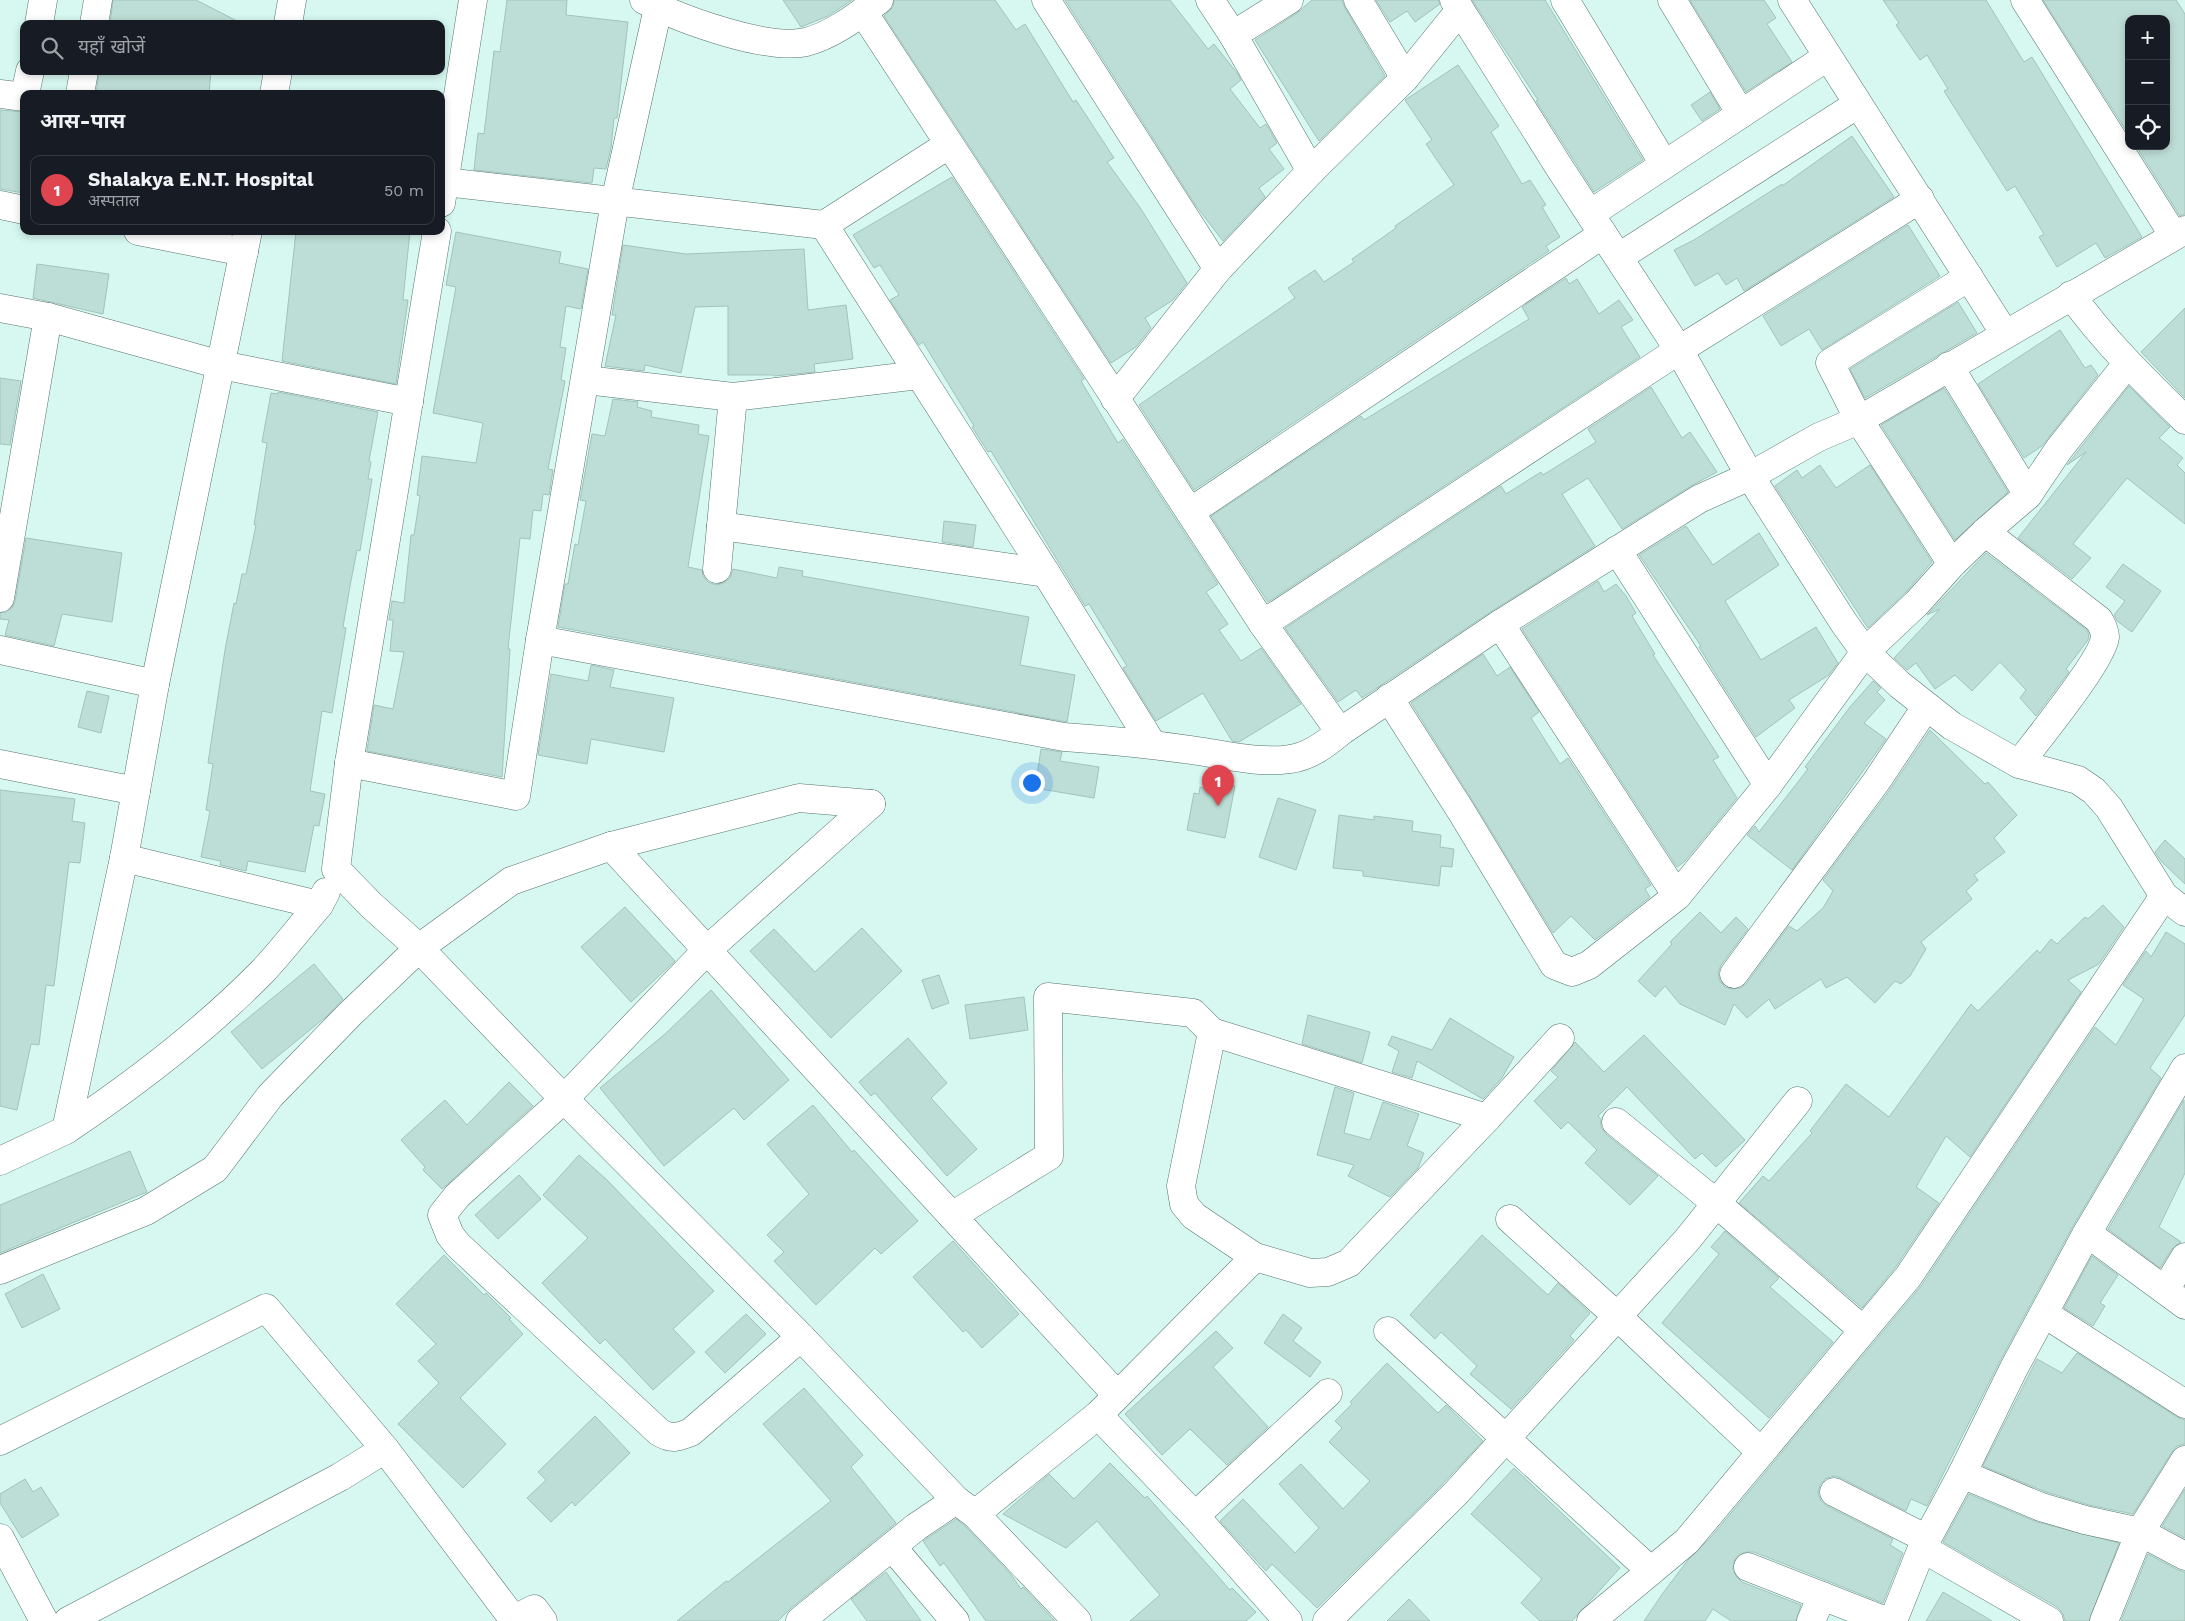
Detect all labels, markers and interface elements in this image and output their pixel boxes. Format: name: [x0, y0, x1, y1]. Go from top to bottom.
map controls: [2125, 15, 2170, 150]
button: +: [2125, 15, 2170, 60]
search box: [20, 20, 445, 75]
icon: search: [38, 34, 66, 62]
text: यहाँ खोजें: [78, 35, 145, 58]
button: −: [2125, 60, 2170, 105]
button: locate: [2125, 105, 2170, 150]
text: आस-पास: [40, 108, 125, 133]
text: Shalakya E.N.T. Hospital: [88, 168, 314, 191]
text: 1: [54, 181, 60, 200]
text: 50 m: [384, 181, 424, 200]
text: अस्पताल: [88, 191, 140, 210]
pin: 1: [1202, 765, 1234, 806]
your location: [1019, 770, 1045, 796]

